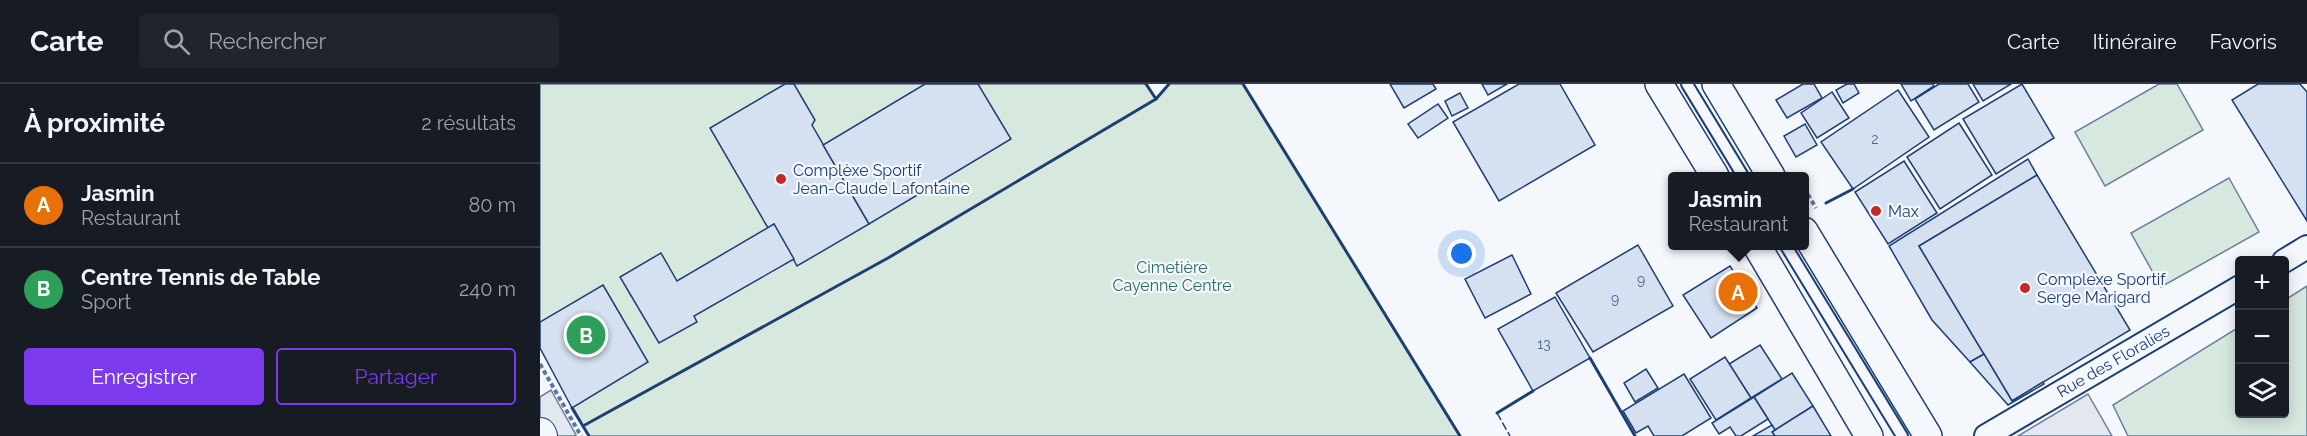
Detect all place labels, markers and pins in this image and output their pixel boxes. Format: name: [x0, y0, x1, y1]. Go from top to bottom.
place label: Complèxe Sportif Jean-Claude Lafontaine: [793, 161, 970, 198]
marker: Complèxe Sportif Jean-Claude Lafontaine: [774, 172, 788, 186]
place label: Max: [1888, 202, 1919, 221]
marker: Max: [1869, 204, 1883, 218]
pin: A: [1718, 270, 1758, 314]
place label: Complexe Sportif Serge Marigard: [2037, 270, 2166, 307]
marker: Complexe Sportif Serge Marigard: [2018, 281, 2032, 295]
pin: B: [566, 312, 606, 358]

